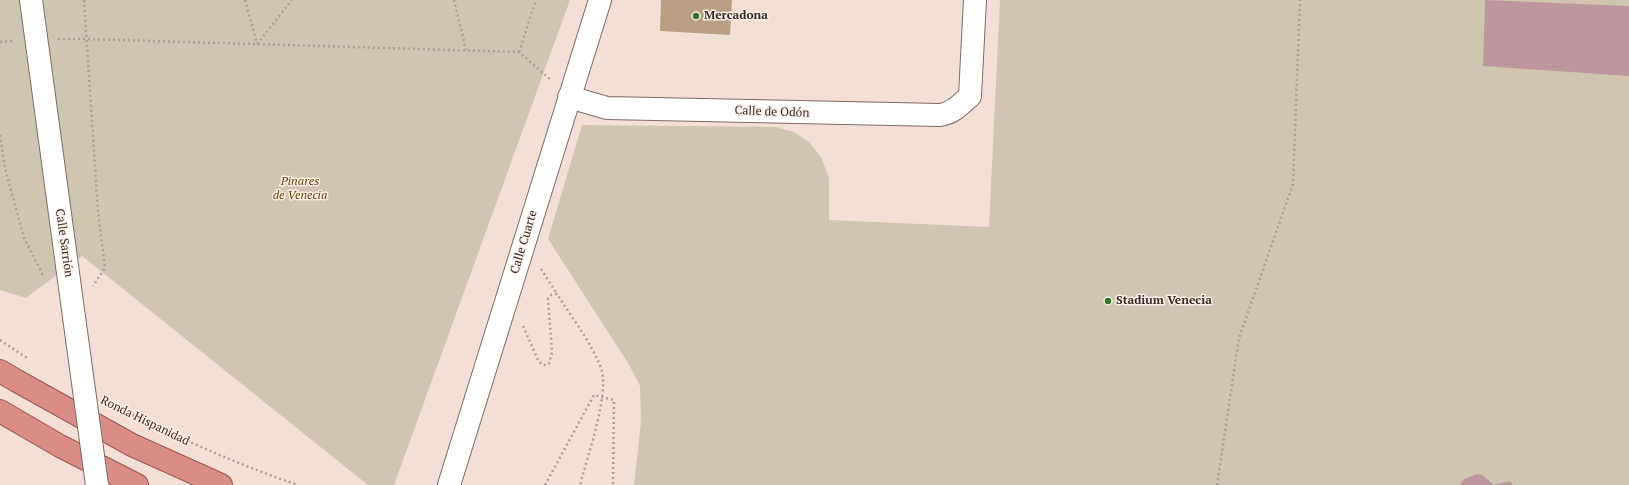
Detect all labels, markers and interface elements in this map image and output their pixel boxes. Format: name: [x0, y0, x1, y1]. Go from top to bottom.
place label: Mercadona: [704, 9, 768, 23]
marker: Mercadona: [691, 11, 701, 21]
street label: Calle de Odón: [734, 103, 810, 121]
park label: Pinares de Venecia: [273, 175, 327, 203]
street label: Calle Sarrión: [52, 208, 76, 278]
street label: Calle Cuarte: [508, 208, 540, 276]
place label: Stadium Venecia: [1116, 294, 1212, 308]
marker: Stadium Venecia: [1103, 296, 1113, 306]
street label: Ronda Hispanidad: [98, 393, 192, 449]

